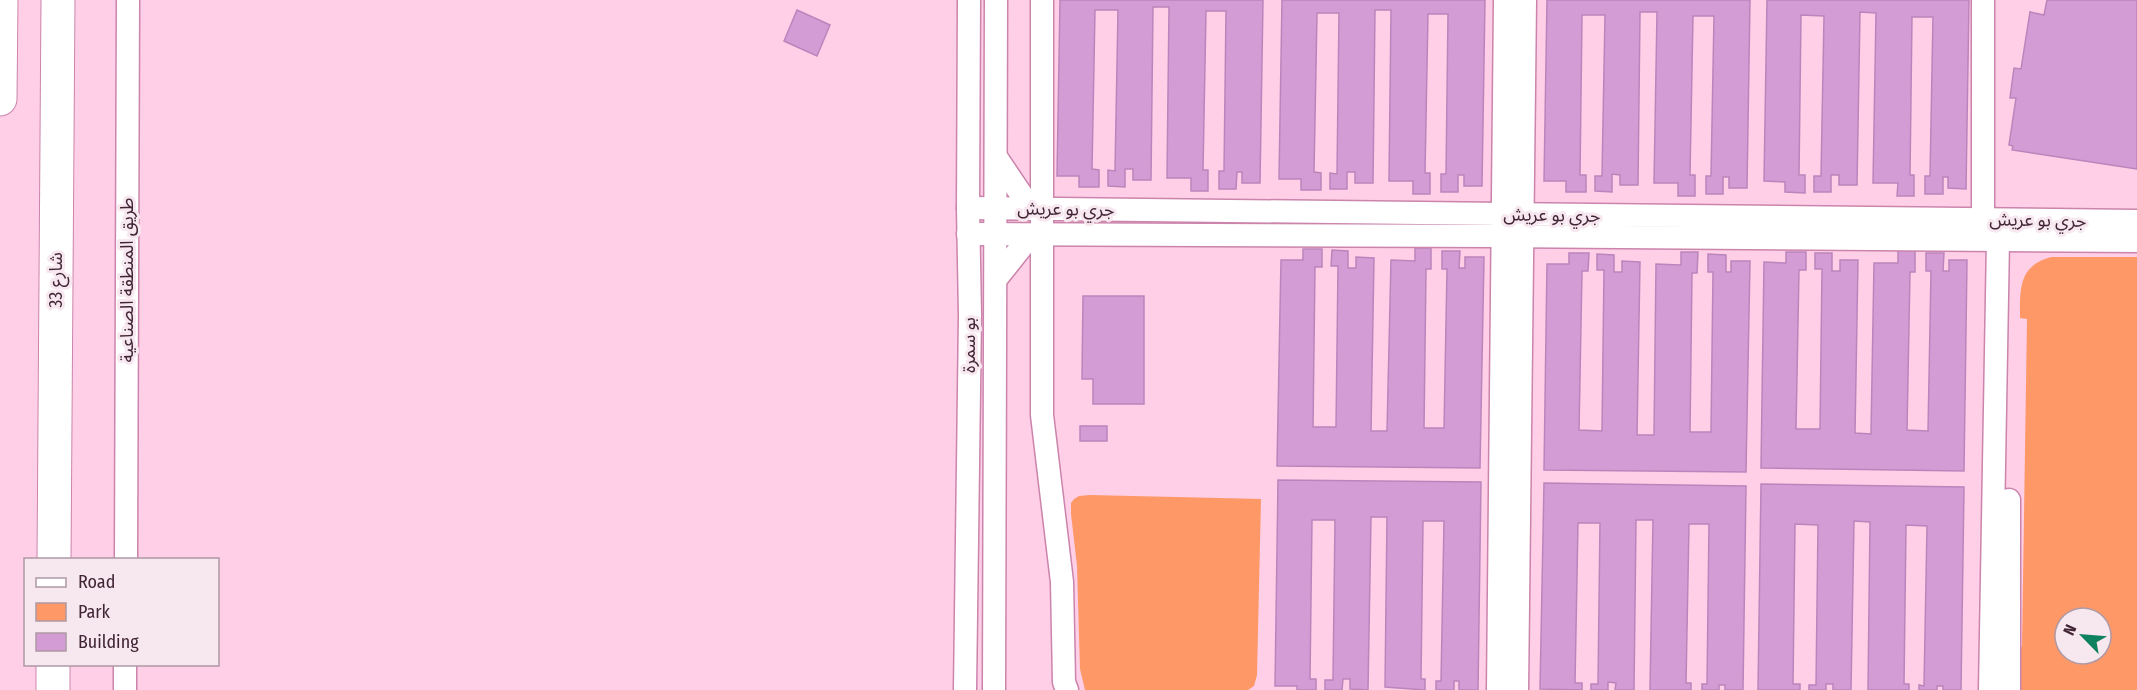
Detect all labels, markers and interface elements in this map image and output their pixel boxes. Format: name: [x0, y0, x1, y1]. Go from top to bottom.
street label: طريق المنطقة الصناعية: [116, 197, 138, 363]
street label: جري بو عريش: [1017, 197, 1115, 223]
street label: جري بو عريش: [1503, 203, 1601, 229]
street label: جري بو عريش: [1989, 208, 2087, 234]
street label: شارع 33: [45, 252, 70, 308]
street label: بو سمرة: [958, 317, 980, 373]
legend: [24, 558, 219, 666]
text: Road: [78, 571, 115, 593]
text: Park: [78, 601, 111, 623]
north arrow: [2053, 606, 2113, 666]
text: N: [2059, 622, 2080, 638]
text: Building: [78, 631, 139, 653]

